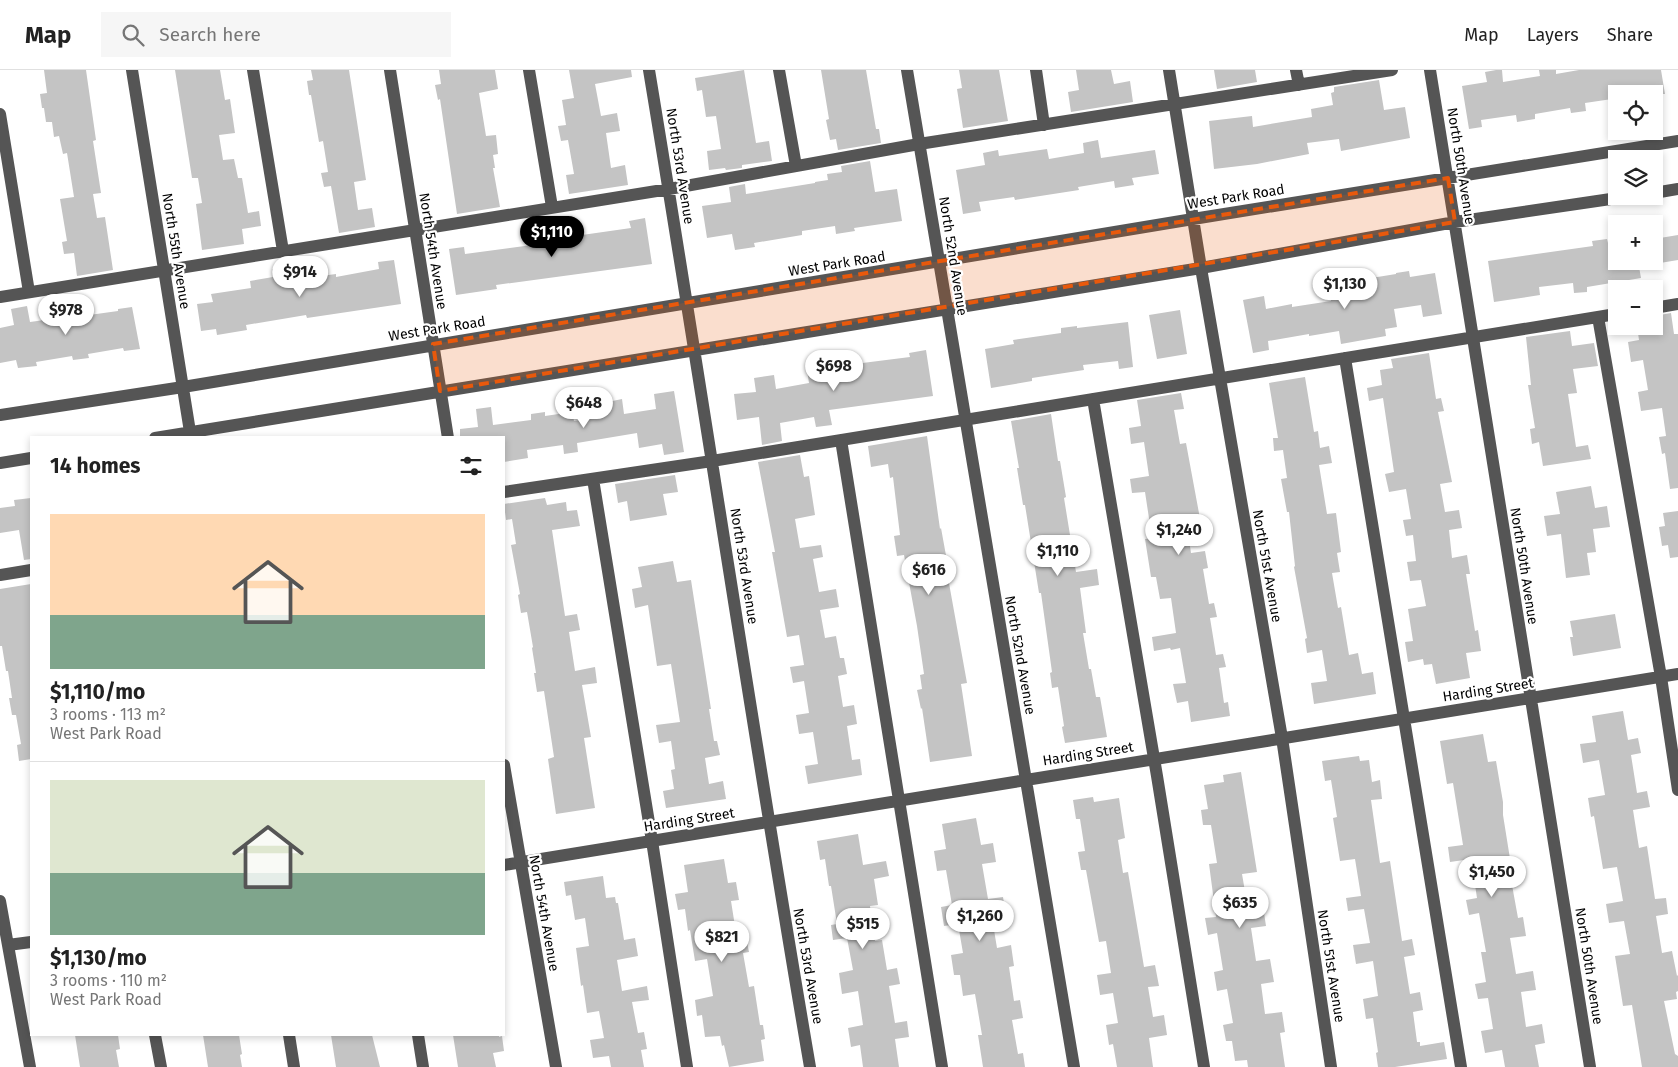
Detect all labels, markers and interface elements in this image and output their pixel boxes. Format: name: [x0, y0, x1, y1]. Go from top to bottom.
search box: [101, 12, 451, 57]
text: Map: [25, 21, 71, 49]
icon: search: [119, 21, 147, 49]
text: Search here: [159, 23, 261, 46]
text: Map: [1464, 24, 1499, 46]
text: Layers: [1527, 24, 1579, 46]
text: Share: [1607, 24, 1653, 46]
map controls: [1608, 85, 1663, 335]
button: locate: [1608, 85, 1663, 140]
street label: North 50th Avenue: [1443, 106, 1479, 226]
street label: North 53rd Avenue: [662, 107, 698, 225]
button: layers: [1608, 150, 1663, 205]
street label: West Park Road: [1186, 181, 1286, 213]
street label: North 54th Avenue: [415, 191, 451, 311]
street label: North 55th Avenue: [158, 192, 194, 310]
street label: North 52nd Avenue: [935, 195, 971, 317]
button: +: [1608, 215, 1663, 270]
pin: $1,110: [511, 216, 593, 258]
text: $1,110: [531, 222, 573, 241]
street label: West Park Road: [787, 248, 887, 280]
pin: $914: [270, 256, 330, 298]
text: $914: [283, 262, 317, 281]
pin: $1,130: [1304, 268, 1386, 310]
text: $1,130: [1324, 274, 1366, 293]
button: −: [1608, 280, 1663, 335]
pin: $978: [36, 294, 96, 336]
text: $978: [49, 300, 83, 319]
street label: West Park Road: [387, 313, 487, 345]
pin: $698: [804, 350, 864, 392]
text: $698: [816, 356, 852, 375]
pin: $648: [554, 386, 614, 429]
text: $648: [566, 393, 602, 412]
icon: filters: [457, 452, 485, 480]
text: 14 homes: [50, 453, 140, 479]
street label: North 50th Avenue: [1506, 506, 1542, 626]
street label: North 53rd Avenue: [726, 507, 762, 625]
street label: North 51st Avenue: [1249, 508, 1285, 624]
pin: $1,240: [1138, 514, 1220, 556]
text: $1,240: [1156, 520, 1202, 539]
pin: $1,110: [1017, 534, 1099, 577]
text: $1,110: [1037, 541, 1079, 560]
icon: home: [223, 547, 313, 637]
pin: $616: [899, 554, 959, 596]
text: $616: [912, 560, 946, 579]
street label: North 52nd Avenue: [1001, 594, 1039, 716]
street label: Harding Street: [1441, 674, 1536, 706]
text: $1,110/mo: [50, 679, 145, 705]
text: 3 rooms · 113 m²: [50, 705, 166, 724]
text: West Park Road: [50, 724, 162, 743]
street label: Harding Street: [1041, 738, 1136, 770]
street label: Harding Street: [642, 804, 737, 836]
icon: home: [223, 812, 313, 902]
street label: North 54th Avenue: [525, 853, 563, 973]
pin: $1,450: [1451, 856, 1533, 898]
text: $1,450: [1469, 862, 1515, 881]
pin: $635: [1210, 886, 1270, 929]
text: $635: [1223, 893, 1257, 912]
pin: $1,260: [939, 900, 1021, 942]
text: $1,260: [957, 906, 1003, 925]
street label: North 50th Avenue: [1571, 906, 1607, 1026]
street label: North 53rd Avenue: [789, 907, 827, 1025]
pin: $515: [833, 908, 893, 950]
street label: North 51st Avenue: [1314, 908, 1348, 1024]
text: $515: [847, 914, 879, 933]
pin: $821: [692, 920, 752, 963]
text: $821: [705, 927, 739, 946]
text: $1,130/mo: [50, 945, 147, 971]
text: 3 rooms · 110 m²: [50, 971, 167, 990]
text: West Park Road: [50, 990, 162, 1009]

